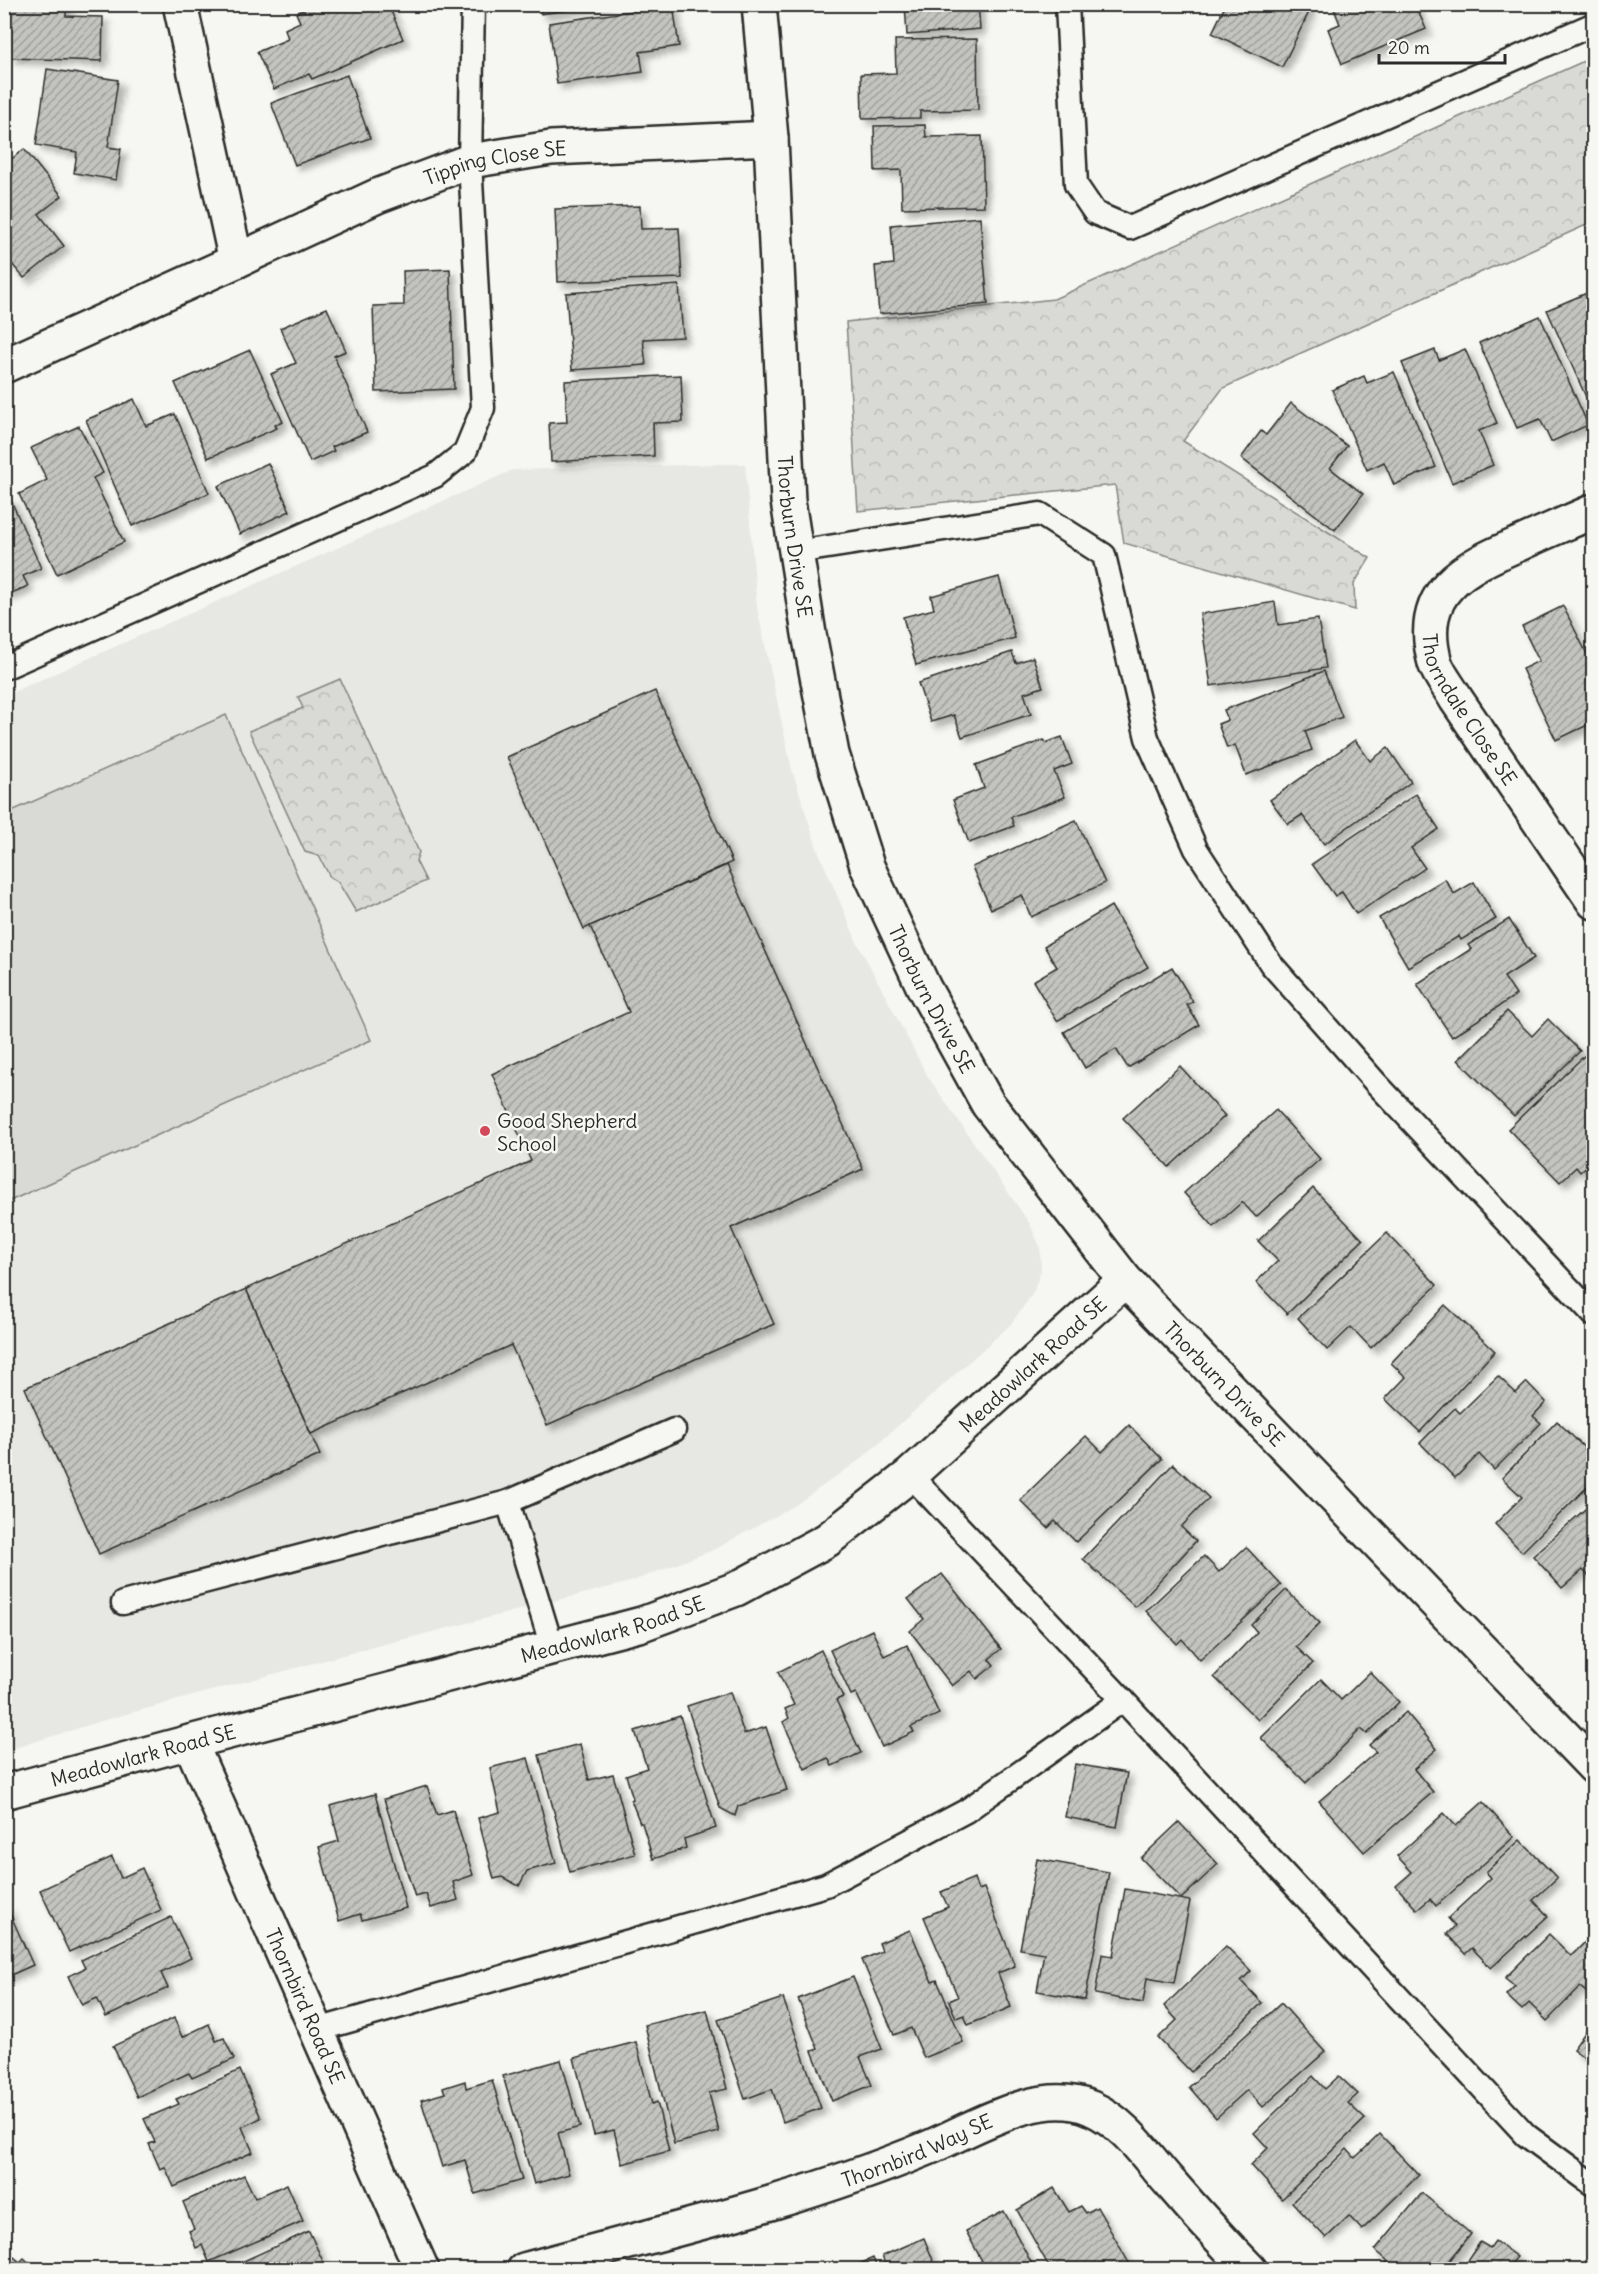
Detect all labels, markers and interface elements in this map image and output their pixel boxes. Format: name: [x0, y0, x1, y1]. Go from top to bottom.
scale bar: [1379, 27, 1505, 65]
text: 20 m: [1388, 36, 1430, 59]
street label: Tipping Close SE: [420, 135, 567, 190]
street label: Thorburn Drive SE: [773, 455, 819, 619]
street label: Thorndale Close SE: [1418, 633, 1523, 789]
street label: Thorburn Drive SE: [884, 921, 981, 1077]
place label: Good Shepherd School: [497, 1108, 638, 1156]
marker: Good Shepherd School: [478, 1124, 492, 1138]
street label: Meadowlark Road SE: [953, 1291, 1111, 1437]
street label: Thorburn Drive SE: [1159, 1316, 1290, 1451]
street label: Meadowlark Road SE: [518, 1589, 708, 1668]
street label: Meadowlark Road SE: [48, 1718, 238, 1791]
street label: Thornbird Road SE: [261, 1924, 351, 2087]
street label: Thornbird Way SE: [838, 2108, 996, 2192]

